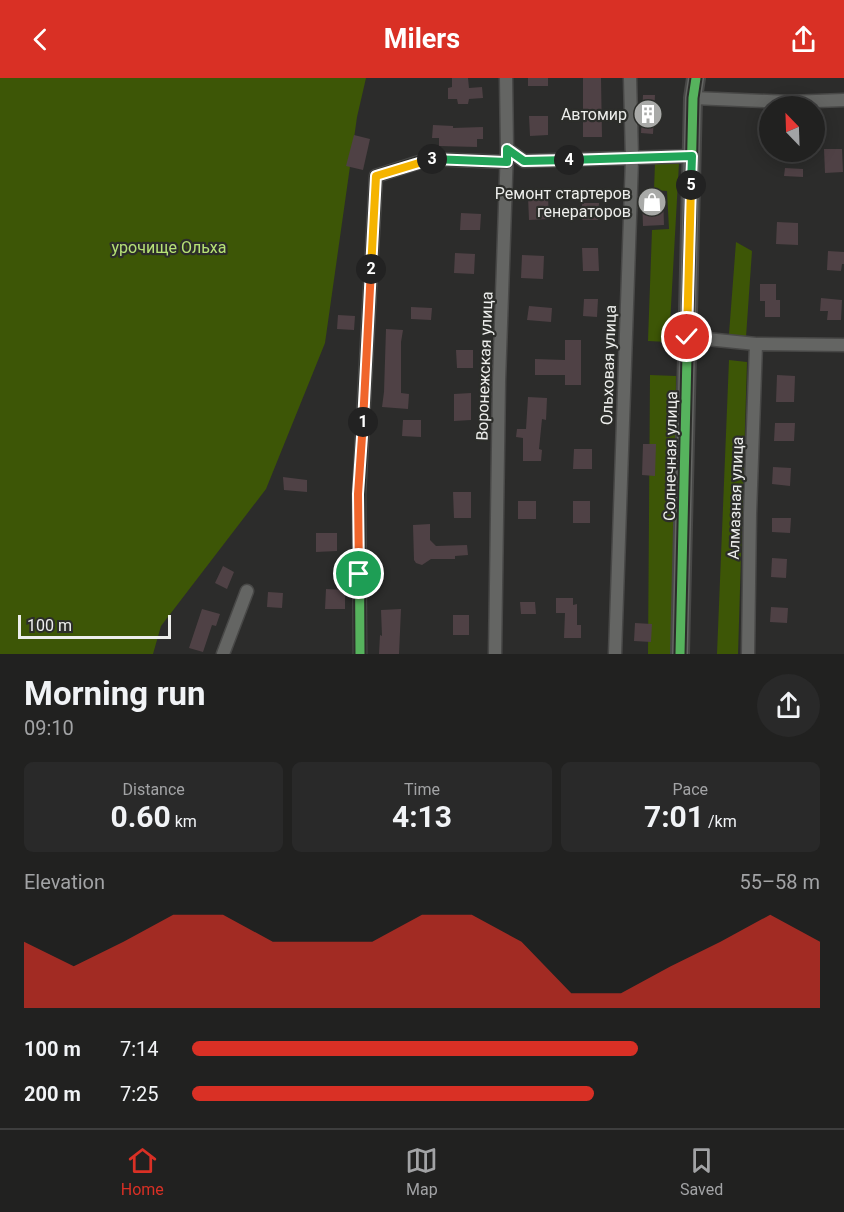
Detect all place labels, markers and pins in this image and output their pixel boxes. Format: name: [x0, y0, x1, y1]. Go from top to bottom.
building icon: Автомир: [632, 98, 664, 130]
place label: Автомир: [561, 105, 627, 124]
pin: 3: [417, 144, 447, 174]
pin: 4: [554, 145, 584, 175]
pin: 5: [676, 170, 706, 200]
place label: Ремонт стартеров генераторов: [495, 184, 631, 221]
shop icon: Ремонт стартеров генераторов: [636, 186, 668, 218]
pin: 2: [356, 254, 386, 284]
pin: [661, 311, 712, 362]
pin: 1: [348, 407, 378, 437]
pin: [333, 548, 384, 599]

